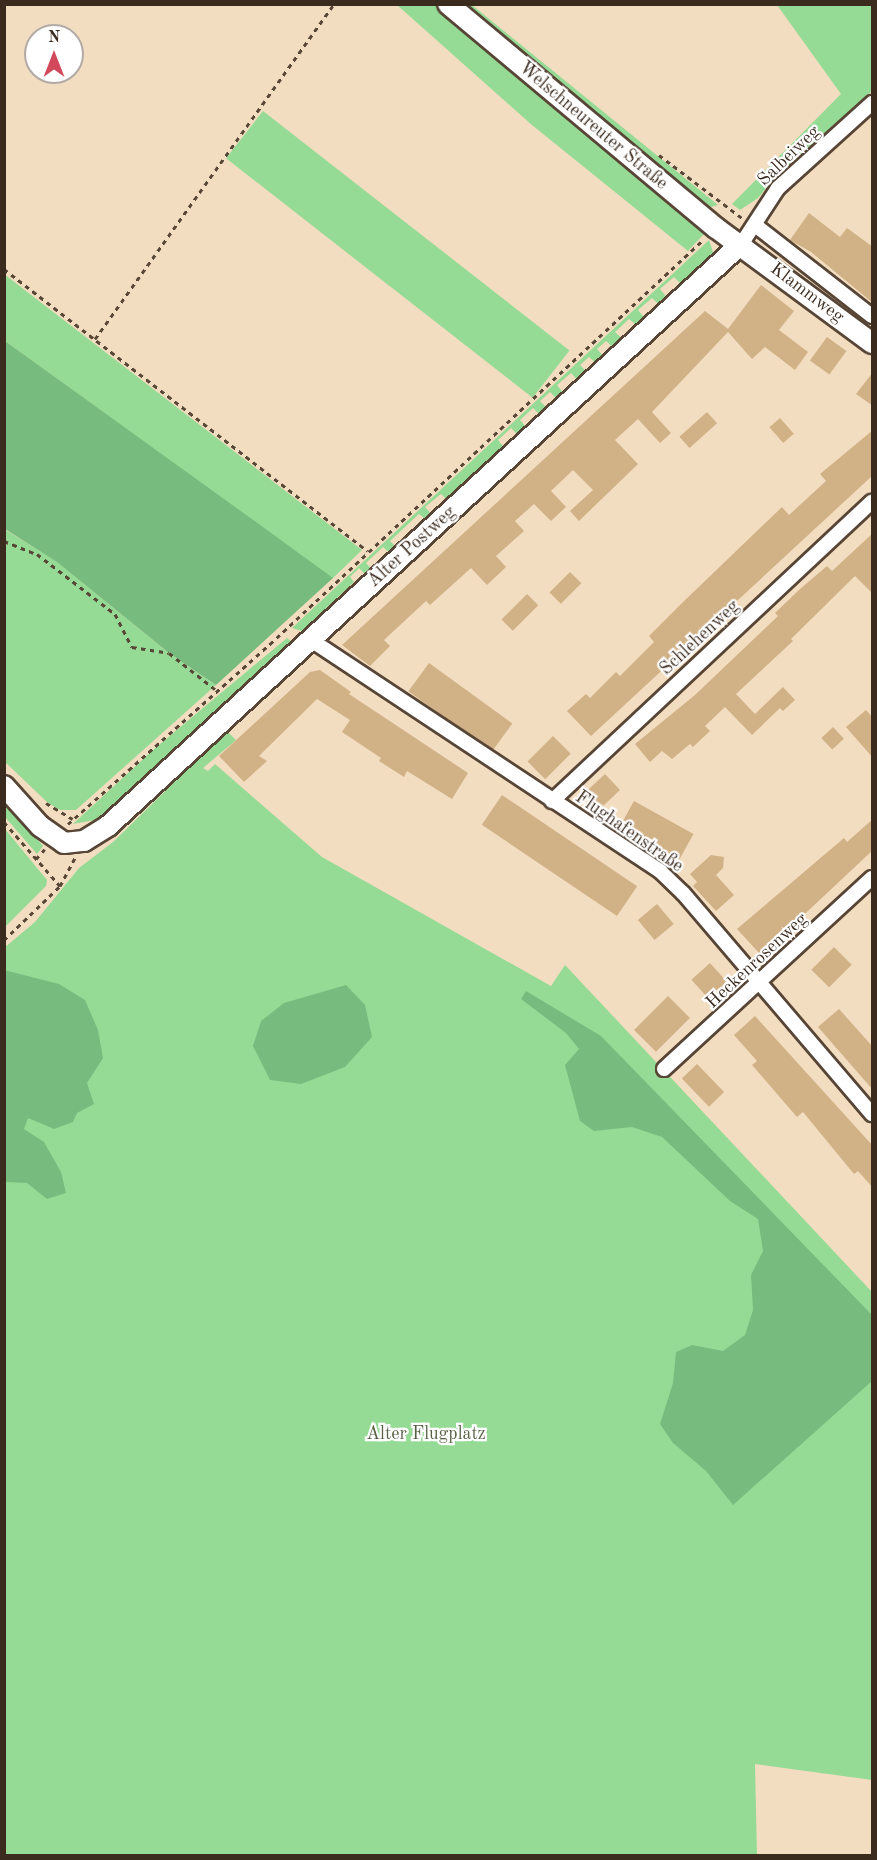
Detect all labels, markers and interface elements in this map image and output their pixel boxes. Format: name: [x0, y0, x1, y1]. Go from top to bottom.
north arrow: [24, 24, 84, 84]
text: N: [48, 30, 60, 46]
street label: Welschneureuter Straße: [514, 57, 672, 195]
street label: Salbeiweg: [753, 121, 825, 191]
street label: Klammweg: [766, 258, 848, 328]
street label: Alter Postweg: [364, 502, 460, 592]
street label: Schlehenweg: [656, 596, 744, 680]
street label: Flughafenstraße: [571, 787, 687, 877]
street label: Heckenrosenweg: [702, 908, 812, 1014]
park label: Alter Flugplatz: [366, 1423, 486, 1445]

